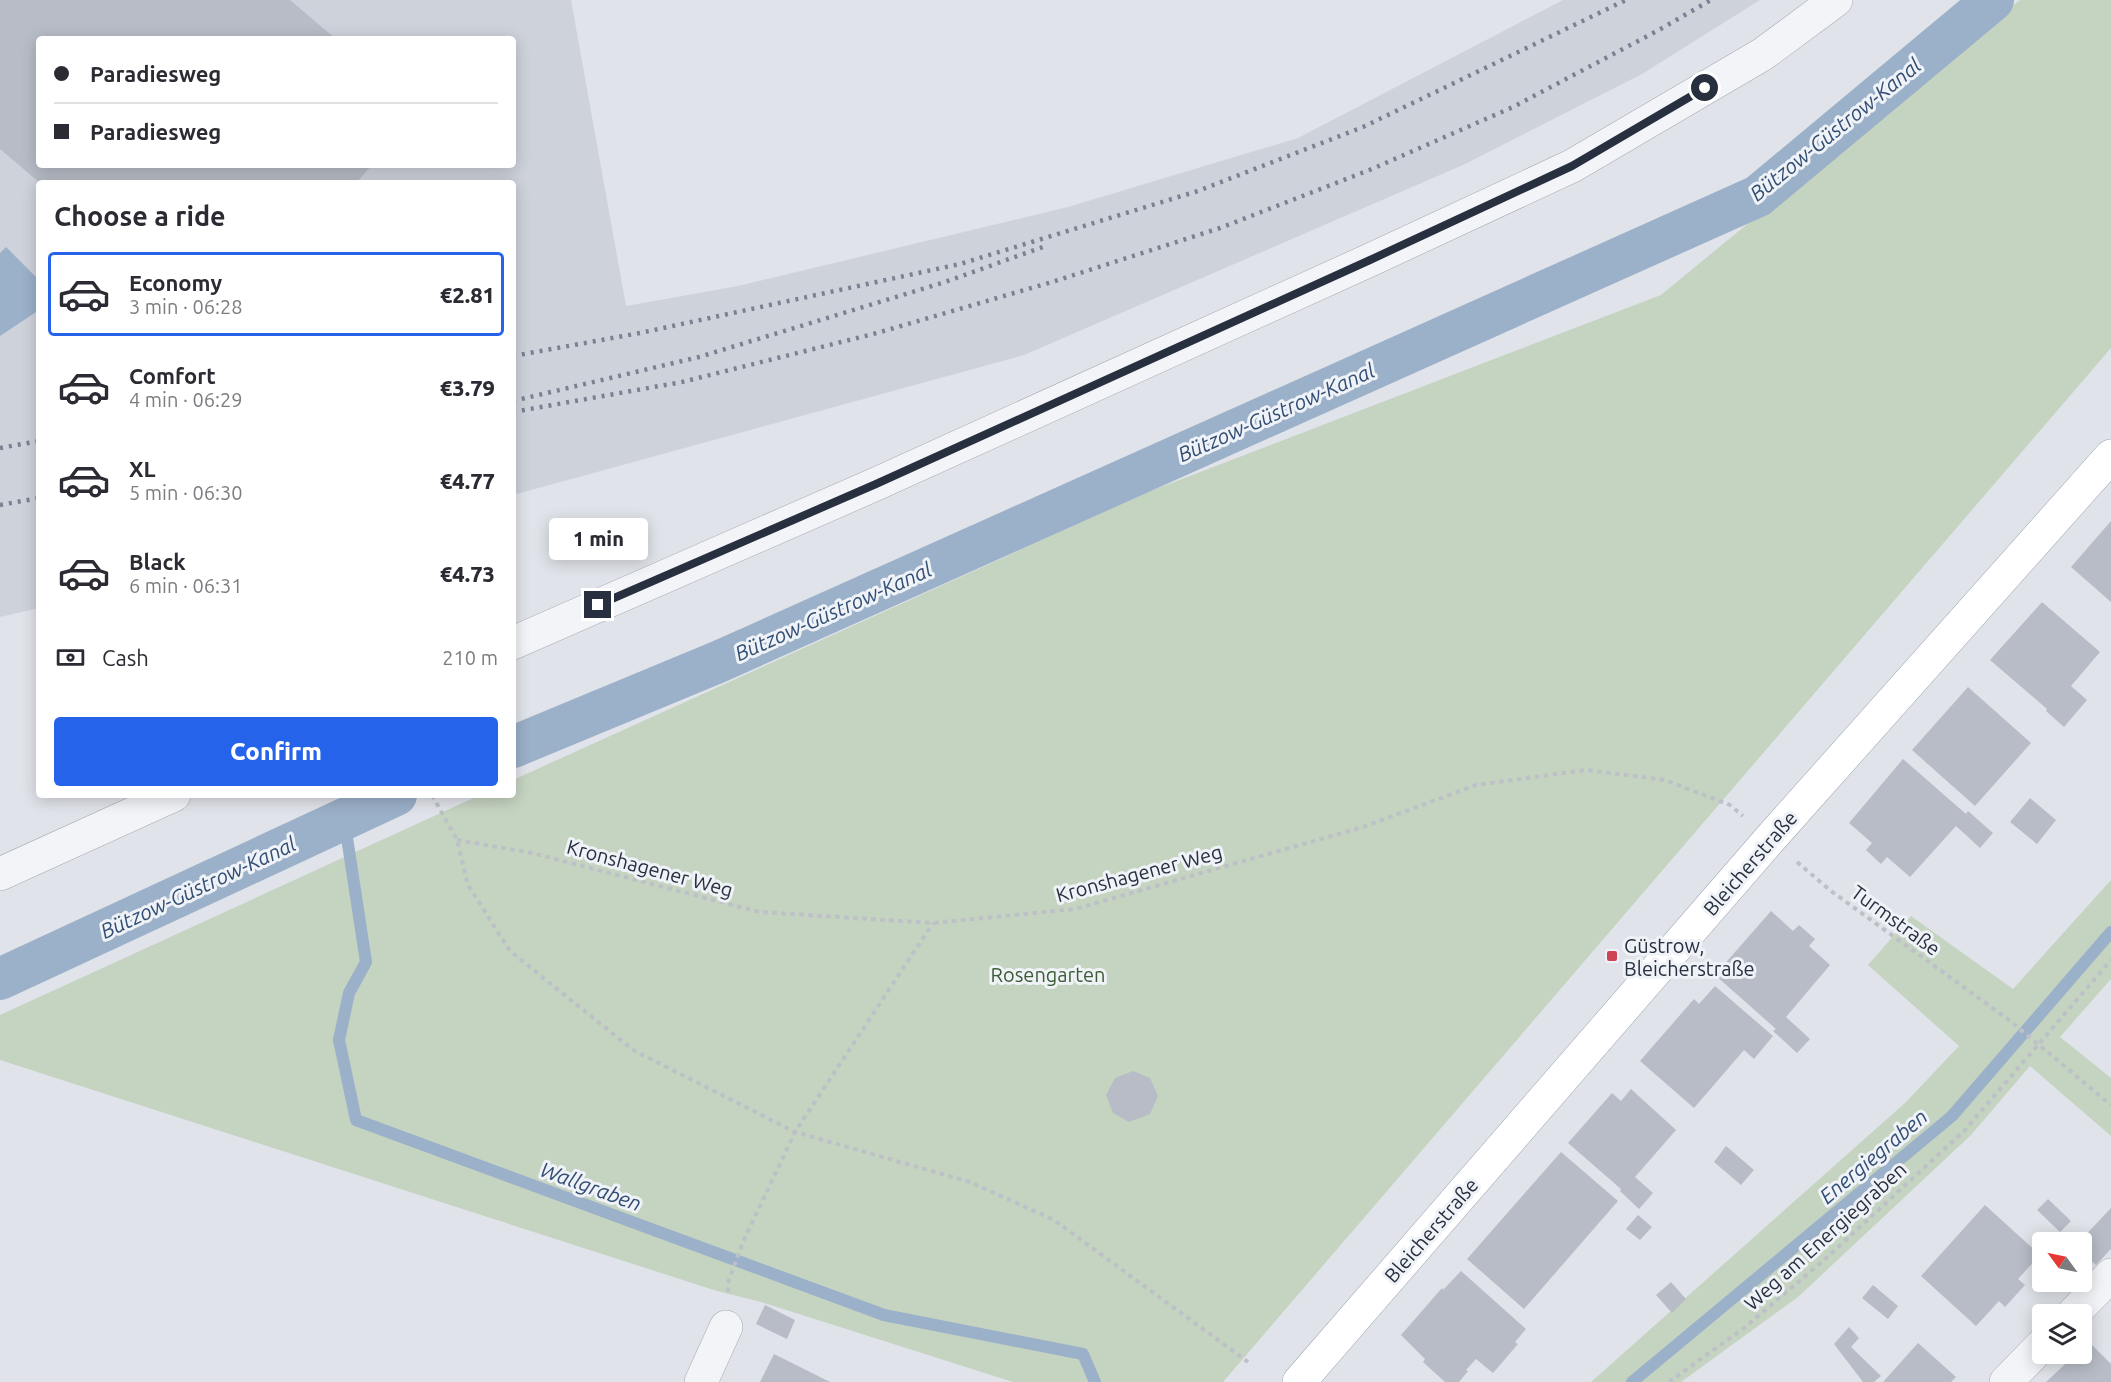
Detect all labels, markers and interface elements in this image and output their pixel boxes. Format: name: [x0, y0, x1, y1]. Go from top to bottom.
water label: Bützow-Güstrow-Kanal: [1745, 53, 1925, 205]
text: Paradiesweg: [90, 61, 221, 86]
route start: [1691, 74, 1718, 101]
text: Paradiesweg: [90, 119, 221, 144]
text: Choose a ride: [54, 201, 226, 231]
icon: car: [57, 267, 111, 321]
text: Economy: [129, 270, 222, 295]
text: €2.81: [440, 282, 495, 307]
text: 3 min · 06:28: [129, 295, 243, 318]
water label: Bützow-Güstrow-Kanal: [1174, 358, 1378, 466]
icon: car: [57, 360, 111, 414]
text: Comfort: [129, 363, 216, 388]
text: €3.79: [440, 375, 495, 400]
text: 4 min · 06:29: [129, 388, 243, 411]
icon: car: [57, 453, 111, 507]
text: XL: [129, 456, 156, 481]
text: €4.77: [440, 468, 495, 493]
text: 5 min · 06:30: [129, 481, 243, 504]
callout: 1 min: [548, 518, 648, 560]
text: 1 min: [573, 527, 624, 550]
icon: car: [57, 546, 111, 600]
text: Black: [129, 549, 186, 574]
water label: Bützow-Güstrow-Kanal: [731, 557, 935, 665]
text: €4.73: [440, 561, 495, 586]
text: 6 min · 06:31: [129, 574, 243, 597]
route end: [584, 591, 611, 618]
icon: cash: [54, 641, 87, 674]
text: Cash: [102, 645, 149, 670]
text: 210 m: [442, 646, 498, 669]
button: Confirm: [54, 717, 498, 786]
street label: Bleicherstraße: [1698, 806, 1802, 920]
water label: Bützow-Güstrow-Kanal: [96, 831, 300, 943]
street label: Kronshagener Weg: [564, 835, 736, 901]
street label: Kronshagener Weg: [1053, 840, 1225, 906]
street label: Turmstraße: [1847, 880, 1945, 960]
place label: Güstrow, Bleicherstraße: [1624, 934, 1755, 980]
marker: Güstrow, Bleicherstraße: [1605, 949, 1619, 963]
park label: Rosengarten: [991, 963, 1105, 986]
water label: Energiegraben: [1814, 1104, 1932, 1208]
water label: Wallgraben: [537, 1157, 645, 1215]
street label: Weg am Energiegraben: [1739, 1157, 1911, 1315]
street label: Bleicherstraße: [1379, 1173, 1483, 1287]
north arrow: [2032, 1232, 2092, 1292]
map controls: [2032, 1232, 2092, 1364]
button: layers: [2032, 1304, 2092, 1364]

